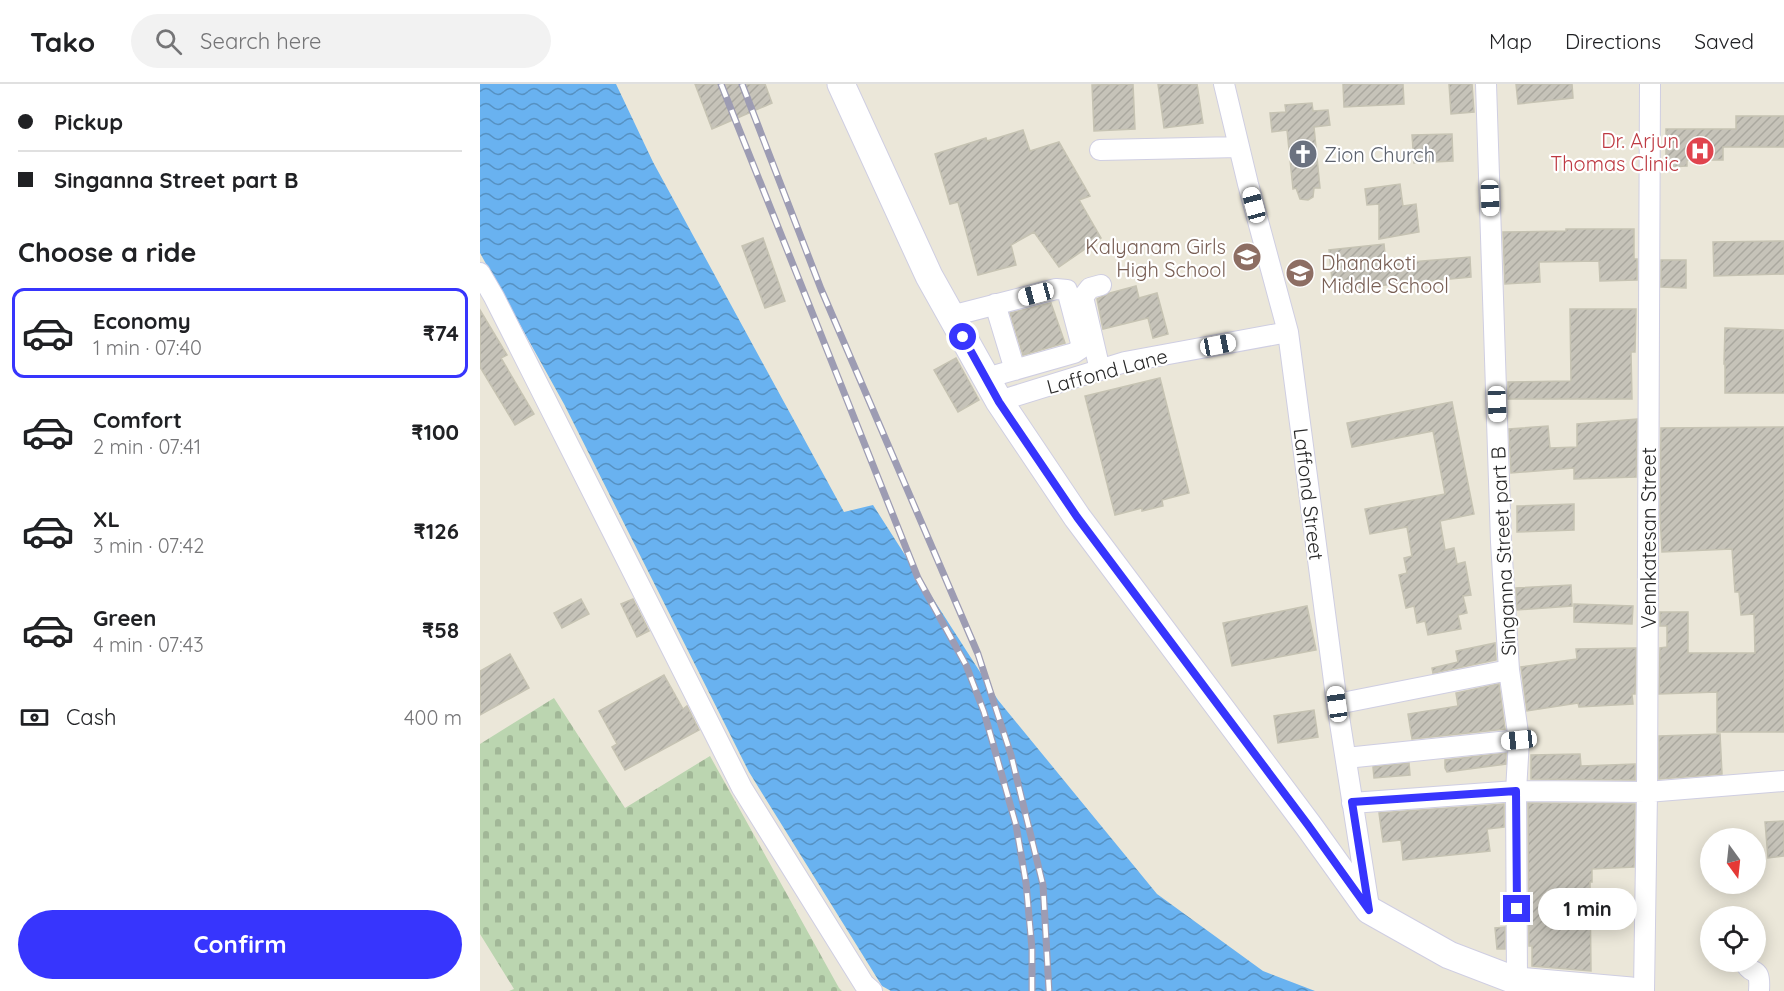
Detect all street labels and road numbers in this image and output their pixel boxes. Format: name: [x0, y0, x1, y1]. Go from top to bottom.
street label: Laffond Lane: [1044, 343, 1170, 399]
street label: Laffond Street: [1288, 426, 1330, 562]
street label: Singanna Street part B: [1485, 446, 1521, 656]
street label: Vennkatesan Street: [1636, 447, 1661, 629]

